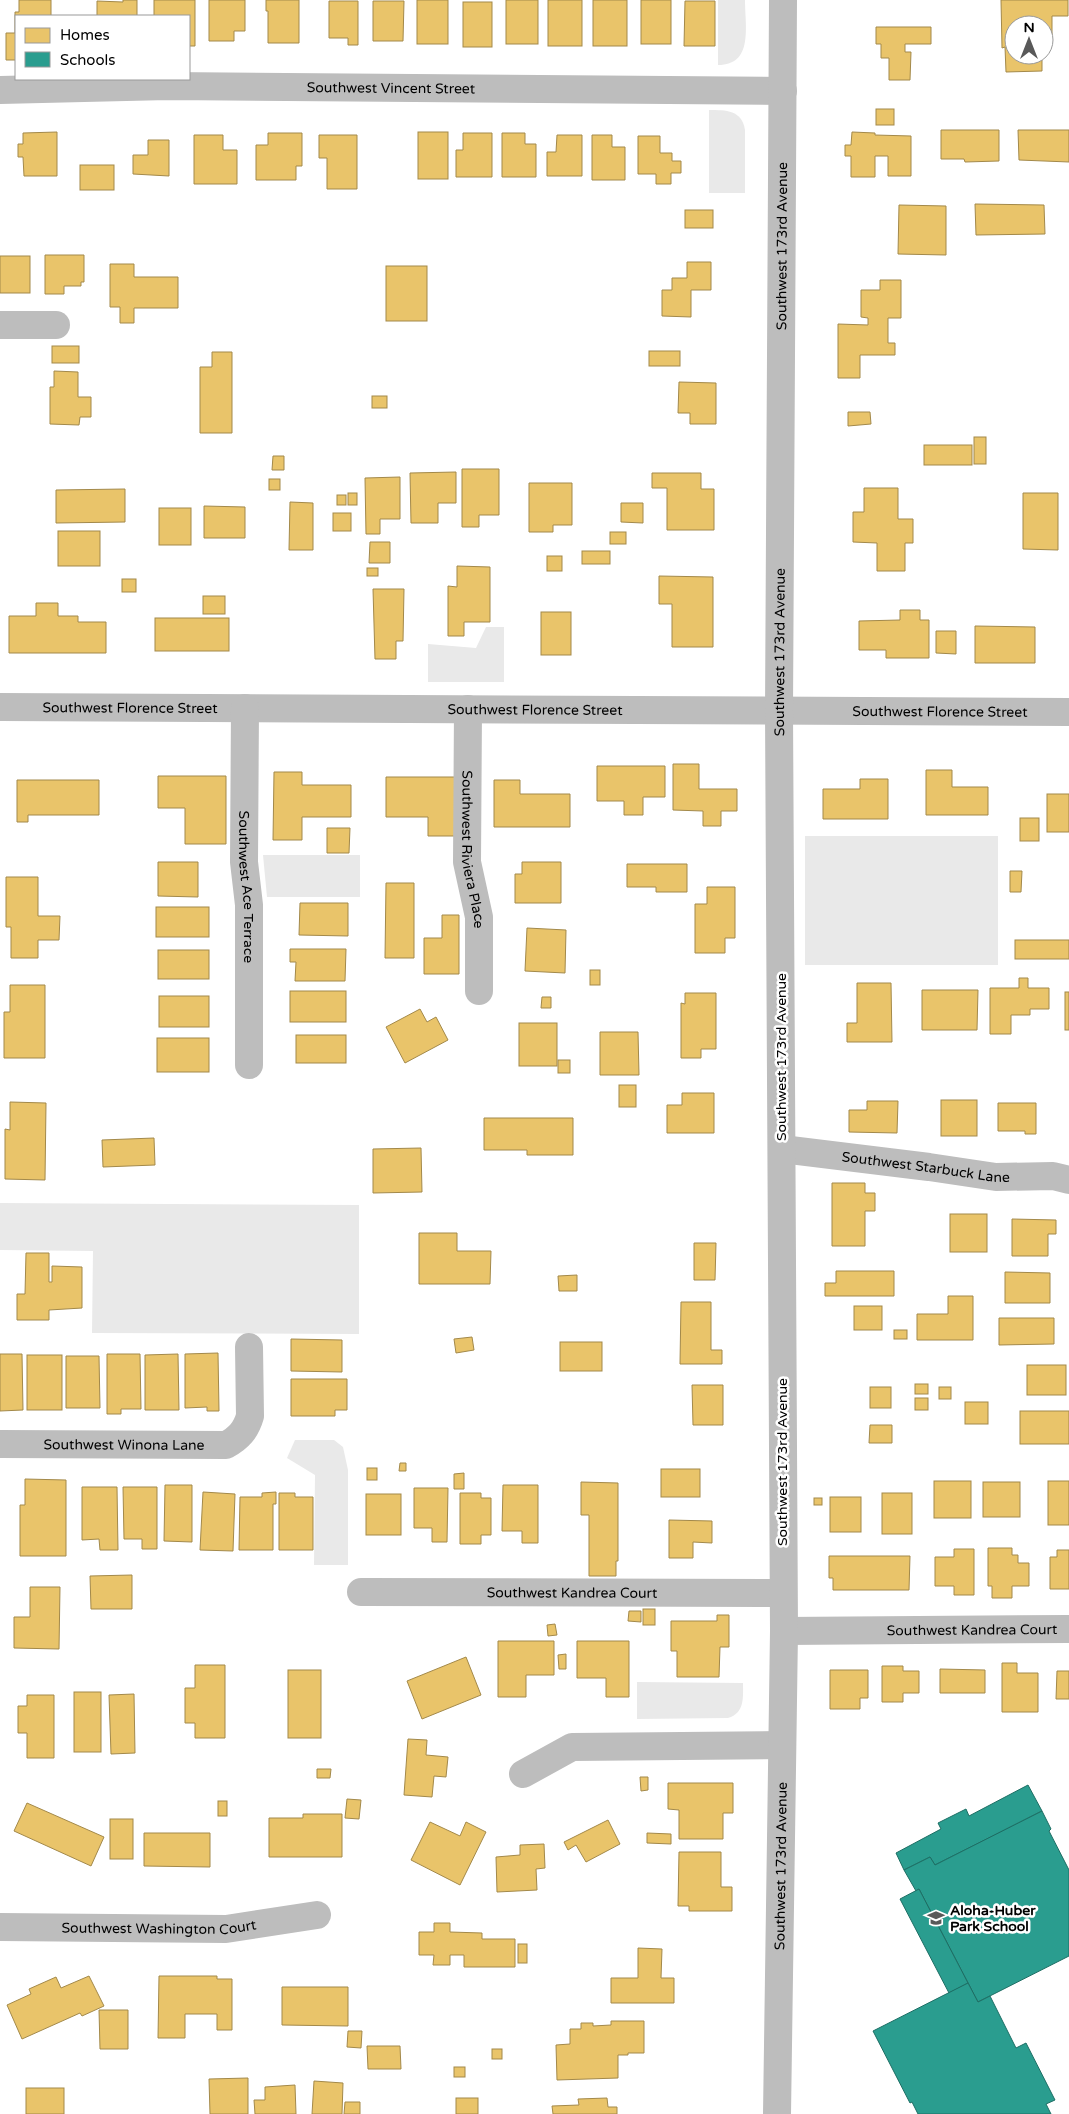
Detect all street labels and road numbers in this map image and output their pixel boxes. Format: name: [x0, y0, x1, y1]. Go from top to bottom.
street label: Southwest Vincent Street: [307, 79, 476, 98]
street label: Southwest 173rd Avenue: [773, 162, 791, 330]
street label: Southwest 173rd Avenue: [771, 568, 789, 736]
street label: Southwest Florence Street: [42, 699, 218, 717]
street label: Southwest Florence Street: [447, 701, 623, 719]
street label: Southwest Florence Street: [852, 703, 1028, 721]
street label: Southwest Riviera Place: [458, 770, 488, 928]
street label: Southwest Ace Terrace: [235, 811, 257, 963]
street label: Southwest 173rd Avenue: [773, 973, 790, 1141]
street label: Southwest Starbuck Lane: [841, 1148, 1010, 1186]
street label: Southwest 173rd Avenue: [774, 1378, 791, 1546]
street label: Southwest Winona Lane: [43, 1436, 205, 1454]
street label: Southwest Kandrea Court: [487, 1584, 658, 1602]
street label: Southwest Kandrea Court: [887, 1621, 1058, 1639]
street label: Southwest 173rd Avenue: [771, 1782, 791, 1950]
street label: Southwest Washington Court: [61, 1916, 258, 1938]

